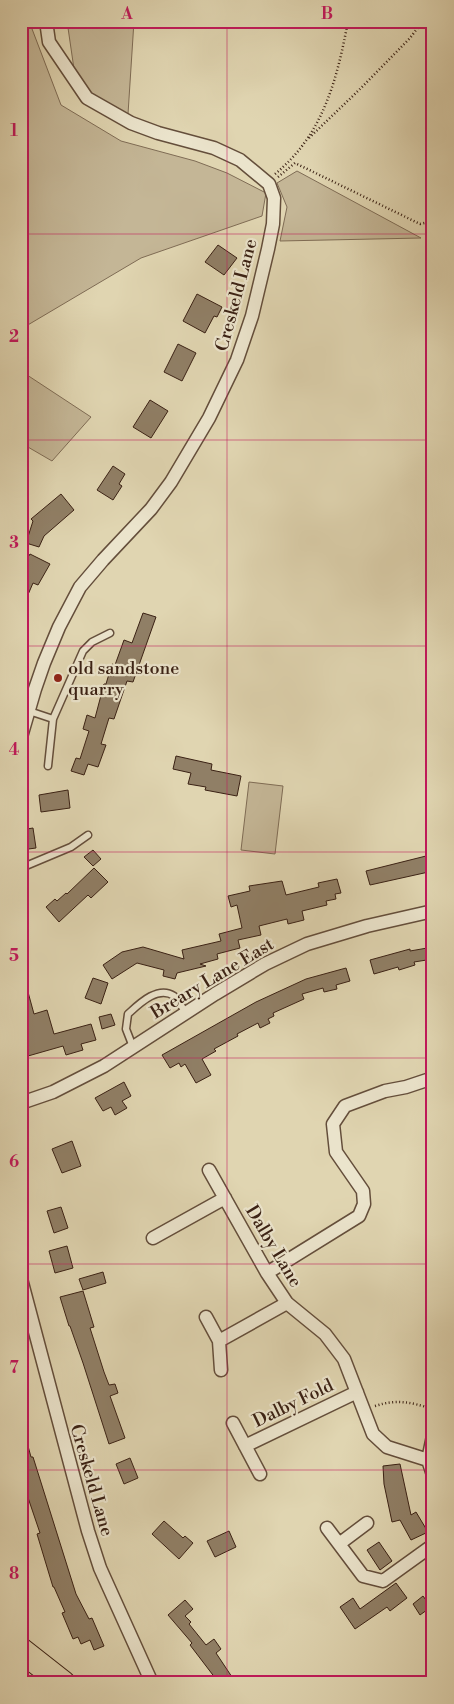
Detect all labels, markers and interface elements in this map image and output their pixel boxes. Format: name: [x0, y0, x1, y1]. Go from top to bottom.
text: A: [120, 4, 133, 24]
text: B: [321, 4, 333, 24]
text: 1: [10, 121, 18, 141]
street label: Creskeld Lane: [210, 236, 263, 354]
text: 2: [9, 327, 19, 347]
text: 3: [9, 533, 19, 553]
place label: old sandstone quarry: [68, 657, 179, 701]
marker: old sandstone quarry: [52, 672, 64, 684]
text: 4: [9, 740, 20, 760]
street label: Breary Lane East: [146, 932, 279, 1025]
text: 5: [9, 946, 19, 966]
text: 6: [9, 1152, 19, 1172]
street label: Dalby Lane: [240, 1201, 307, 1292]
text: 7: [9, 1358, 19, 1378]
street label: Dalby Fold: [249, 1374, 338, 1433]
street label: Creskeld Lane: [65, 1421, 118, 1539]
text: 8: [9, 1564, 19, 1584]

